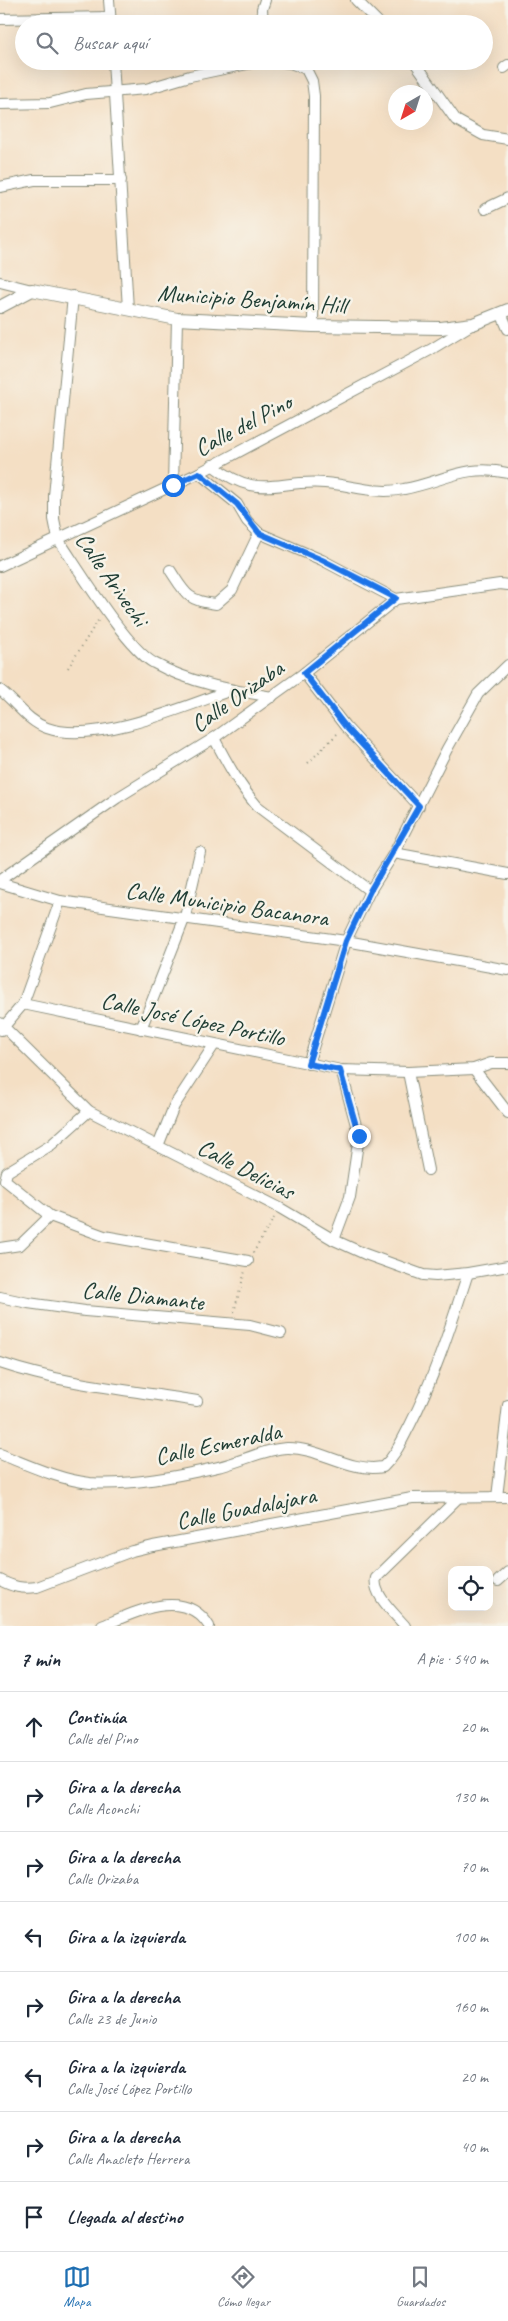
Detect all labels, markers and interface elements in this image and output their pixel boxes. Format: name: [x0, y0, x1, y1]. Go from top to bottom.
search box: [15, 15, 493, 70]
icon: search: [33, 29, 61, 57]
text: Buscar aquí: [73, 31, 147, 55]
north arrow: [388, 85, 433, 130]
street label: Municipio Benjamín Hill: [157, 277, 351, 321]
street label: Calle del Pino: [189, 386, 299, 463]
route start: [162, 474, 185, 497]
street label: Calle Arivechi: [69, 526, 157, 634]
street label: Calle Orizaba: [185, 652, 290, 739]
street label: Calle Municipio Bacanora: [124, 875, 332, 933]
street label: Calle José López Portillo: [99, 985, 289, 1053]
route end: [348, 1125, 371, 1148]
street label: Calle Delicias: [193, 1132, 301, 1207]
street label: Calle Diamante: [81, 1275, 207, 1318]
street label: Calle Esmeralda: [152, 1416, 285, 1472]
street label: Calle Guadalajara: [174, 1480, 320, 1536]
map controls: [448, 1566, 493, 1611]
button: locate: [448, 1566, 493, 1611]
text: 7 min: [20, 1646, 60, 1672]
text: A pie · 540 m: [417, 1649, 488, 1669]
text: Continúa: [67, 1705, 126, 1729]
icon: ahead: [20, 1713, 48, 1741]
text: 20 m: [461, 1717, 488, 1737]
text: Calle del Pino: [67, 1729, 138, 1749]
text: Gira a la derecha: [67, 1775, 180, 1799]
icon: right: [20, 1783, 48, 1811]
text: 130 m: [454, 1787, 488, 1807]
text: Calle Aconchi: [67, 1799, 139, 1819]
text: Gira a la derecha: [67, 1845, 180, 1869]
icon: right: [20, 1853, 48, 1881]
text: 70 m: [461, 1857, 488, 1877]
text: Calle Orizaba: [67, 1869, 138, 1889]
icon: left: [20, 1923, 48, 1951]
text: Gira a la izquierda: [67, 1925, 185, 1949]
text: 100 m: [454, 1927, 488, 1947]
text: Gira a la derecha: [67, 1985, 180, 2009]
icon: right: [20, 1993, 48, 2021]
text: 160 m: [454, 1997, 488, 2017]
text: Calle 23 de Junio: [67, 2009, 156, 2029]
text: Gira a la izquierda: [67, 2055, 185, 2079]
icon: left: [20, 2063, 48, 2091]
text: 20 m: [461, 2067, 488, 2087]
text: Calle José López Portillo: [67, 2079, 191, 2099]
text: Gira a la derecha: [67, 2125, 180, 2149]
icon: right: [20, 2133, 48, 2161]
text: 40 m: [461, 2137, 488, 2157]
text: Calle Anacleto Herrera: [67, 2149, 189, 2169]
icon: arrive: [20, 2203, 48, 2231]
text: Llegada al destino: [67, 2205, 183, 2229]
tab: Mapa: [63, 2263, 91, 2310]
tab: Cómo llegar: [217, 2263, 270, 2310]
tab: Guardados: [396, 2263, 445, 2310]

